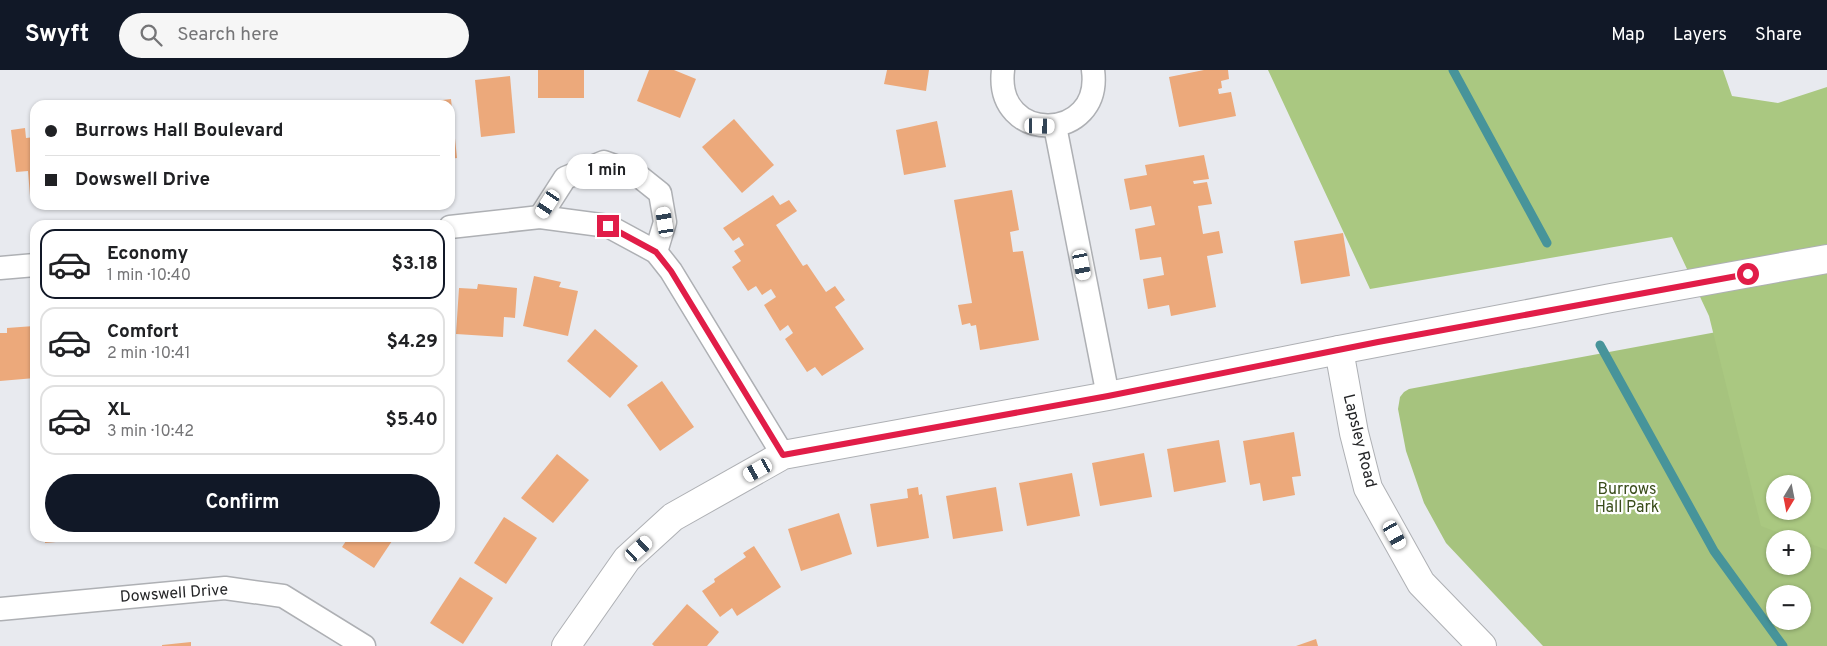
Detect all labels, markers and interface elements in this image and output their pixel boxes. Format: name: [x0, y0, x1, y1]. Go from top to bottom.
search box: [119, 13, 469, 58]
text: Swyft: [25, 20, 89, 50]
icon: search: [137, 21, 165, 49]
text: Search here: [177, 23, 279, 47]
text: Map: [1611, 24, 1645, 47]
text: Layers: [1673, 24, 1727, 47]
text: Share: [1755, 24, 1802, 47]
car: [1024, 118, 1055, 134]
text: Burrows Hall Boulevard: [75, 119, 284, 143]
callout: 1 min: [567, 154, 649, 188]
text: 1 min: [588, 161, 626, 181]
text: Dowswell Drive: [75, 168, 210, 192]
car: [533, 187, 562, 221]
car: [655, 206, 674, 238]
route end: [597, 215, 619, 237]
icon: car: [47, 242, 92, 287]
text: Economy: [107, 242, 188, 266]
car: [1071, 249, 1092, 281]
text: $3.18: [391, 252, 438, 276]
route start: [1737, 263, 1759, 285]
text: 1 min · 10:40: [107, 266, 191, 286]
icon: car: [47, 320, 92, 365]
text: Comfort: [107, 320, 179, 344]
text: $4.29: [386, 330, 438, 354]
text: 2 min · 10:41: [107, 344, 190, 364]
street label: Lapsley Road: [1338, 392, 1380, 490]
icon: car: [47, 398, 92, 443]
text: XL: [107, 398, 130, 422]
text: $5.40: [386, 408, 438, 432]
text: 3 min · 10:42: [107, 422, 194, 442]
car: [741, 456, 774, 484]
button: Confirm: [45, 474, 440, 532]
north arrow: [1766, 475, 1811, 520]
map controls: [1766, 475, 1811, 630]
park label: Burrows Hall Park: [1595, 480, 1659, 518]
car: [1381, 518, 1408, 552]
button: +: [1766, 530, 1811, 575]
car: [622, 533, 655, 565]
street label: Dowswell Drive: [119, 580, 229, 608]
button: −: [1766, 585, 1811, 630]

